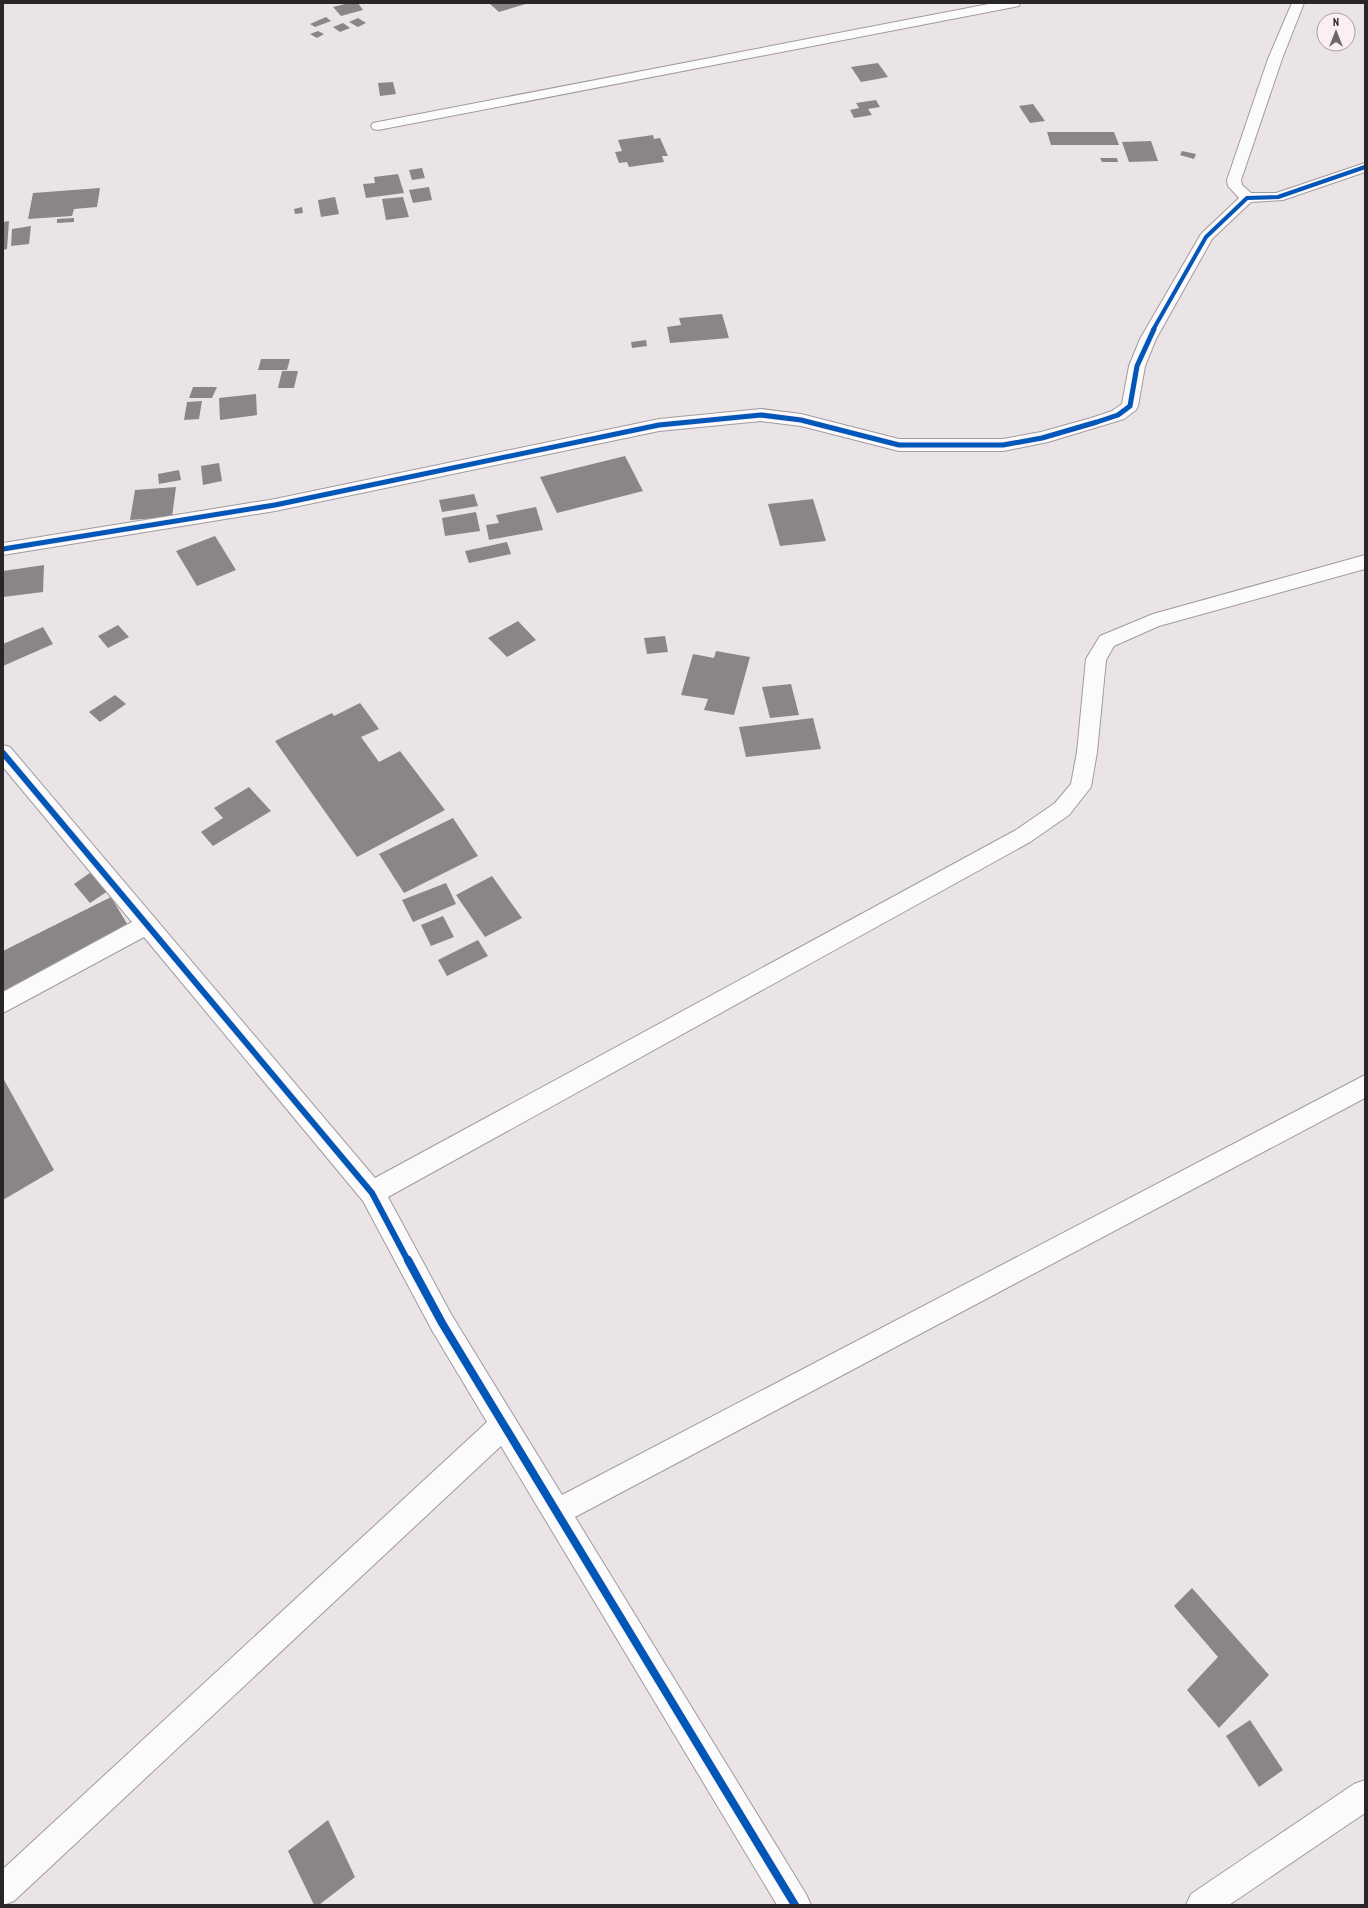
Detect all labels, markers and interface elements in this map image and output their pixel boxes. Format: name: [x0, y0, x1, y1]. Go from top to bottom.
north arrow: [1316, 12, 1356, 52]
text: N: [1333, 15, 1339, 29]

